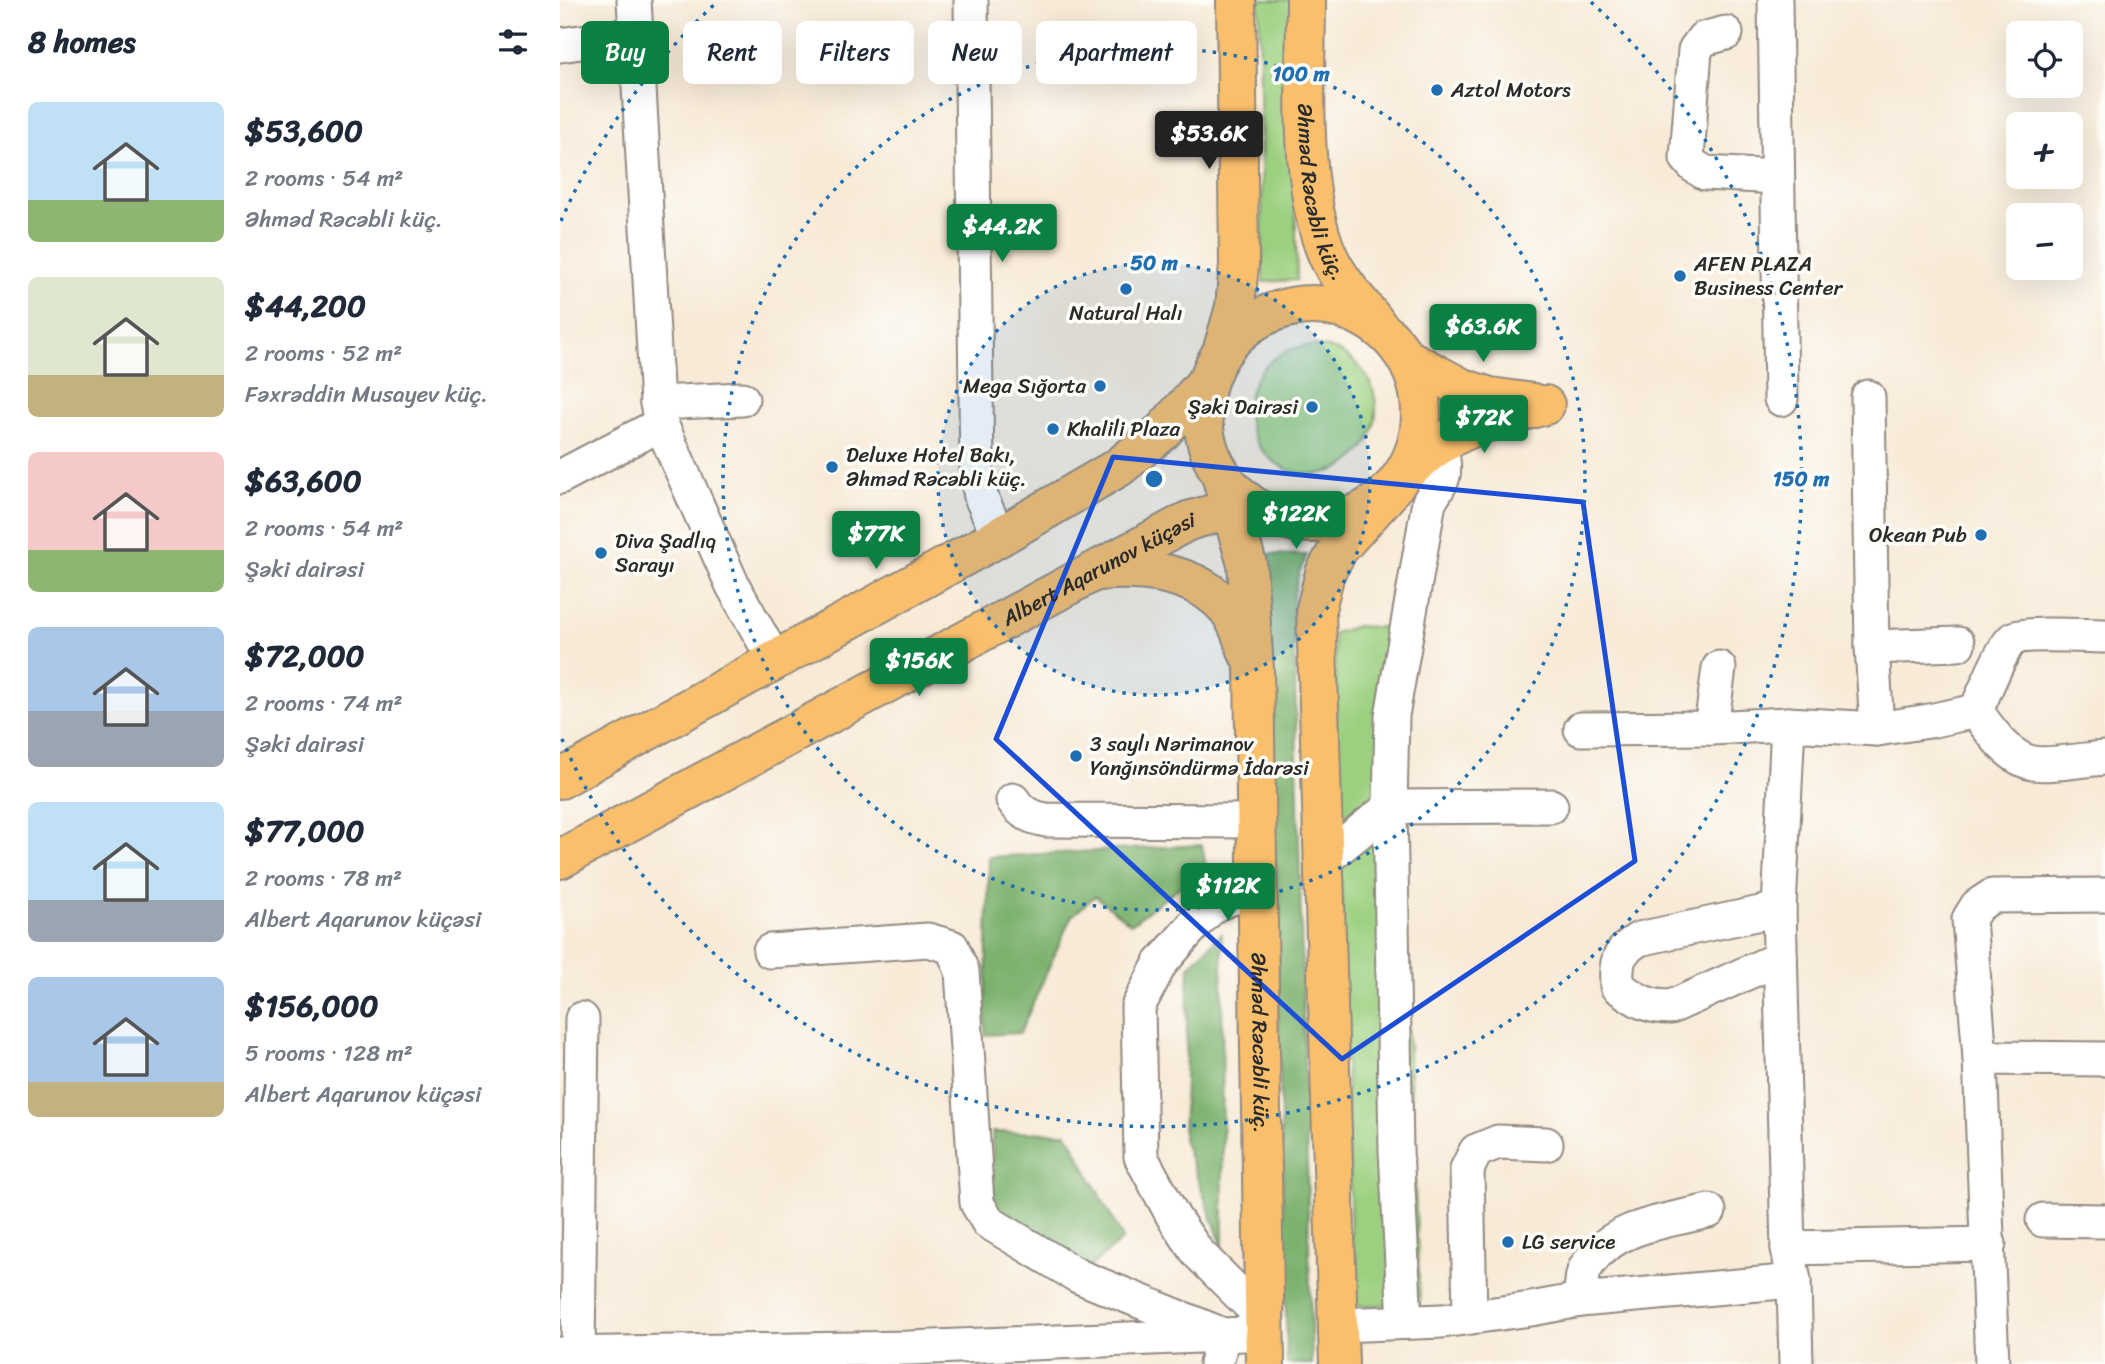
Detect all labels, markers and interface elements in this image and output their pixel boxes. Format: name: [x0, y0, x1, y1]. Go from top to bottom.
text: 8 homes: [28, 15, 136, 69]
chip: Buy: [581, 21, 669, 84]
chip: Rent: [683, 21, 782, 84]
chip: Filters: [796, 21, 914, 84]
chip: New: [928, 21, 1022, 84]
chip: Apartment: [1036, 21, 1197, 84]
map controls: [2006, 21, 2083, 280]
button: locate: [2006, 21, 2083, 98]
icon: filters: [494, 23, 532, 61]
text: 100 m: [1272, 55, 1330, 93]
place label: Aztol Motors: [1450, 71, 1571, 109]
marker: Aztol Motors: [1429, 82, 1445, 98]
street label: Əhməd Rəcəbli küç.: [1286, 103, 1357, 289]
text: $53,600: [245, 104, 363, 158]
pin: $53.6K: [1152, 111, 1266, 171]
button: +: [2006, 112, 2083, 189]
text: $53.6K: [1171, 113, 1247, 154]
icon: home: [84, 130, 168, 214]
text: 2 rooms · 54 m²: [245, 158, 403, 199]
text: Əhməd Rəcəbli küç.: [245, 199, 443, 240]
button: −: [2006, 203, 2083, 280]
pin: $44.2K: [945, 204, 1059, 264]
text: $44.2K: [963, 206, 1041, 247]
text: 50 m: [1130, 244, 1179, 282]
place label: AFEN PLAZA Business Center: [1693, 245, 1844, 307]
marker: AFEN PLAZA Business Center: [1672, 268, 1688, 284]
text: $44,200: [245, 279, 366, 333]
marker: Natural Halı: [1118, 281, 1134, 297]
place label: Natural Halı: [1069, 294, 1183, 332]
pin: $63.6K: [1426, 304, 1540, 364]
icon: home: [84, 305, 168, 389]
text: $63.6K: [1445, 306, 1521, 347]
text: 2 rooms · 52 m²: [245, 333, 402, 374]
place label: Mega Sığorta: [963, 367, 1086, 405]
text: Fəxrəddin Musayev küç.: [245, 374, 488, 415]
marker: Mega Sığorta: [1092, 378, 1108, 394]
place label: Şəki Dairəsi: [1188, 388, 1299, 426]
pin: $72K: [1443, 396, 1525, 455]
text: $72K: [1456, 397, 1512, 438]
marker: Şəki Dairəsi: [1304, 399, 1320, 415]
place label: Khalili Plaza: [1067, 410, 1181, 448]
marker: Khalili Plaza: [1045, 421, 1061, 437]
place label: Deluxe Hotel Bakı, Əhməd Rəcəbli küç.: [846, 436, 1027, 498]
text: $63,600: [245, 454, 362, 508]
marker: Deluxe Hotel Bakı, Əhməd Rəcəbli küç.: [824, 459, 840, 475]
text: 150 m: [1773, 460, 1830, 498]
centre of rings: [1142, 467, 1166, 491]
icon: home: [84, 480, 168, 564]
pin: $122K: [1247, 491, 1345, 551]
text: $122K: [1263, 493, 1329, 534]
street label: Albert Aqarunov küçəsi: [994, 501, 1201, 637]
text: 2 rooms · 54 m²: [245, 508, 403, 549]
pin: $77K: [835, 512, 917, 571]
text: $77K: [848, 513, 904, 554]
place label: Okean Pub: [1869, 516, 1967, 554]
place label: Diva Şadlıq Sarayı: [615, 522, 716, 584]
marker: Okean Pub: [1973, 527, 1989, 543]
marker: Diva Şadlıq Sarayı: [593, 545, 609, 561]
text: Şəki dairəsi: [245, 549, 364, 590]
text: $72,000: [245, 629, 365, 683]
pin: $156K: [870, 638, 968, 698]
text: $156K: [886, 640, 952, 681]
icon: home: [84, 655, 168, 739]
text: 2 rooms · 74 m²: [245, 683, 402, 724]
text: Şəki dairəsi: [245, 724, 364, 765]
place label: 3 saylı Nərimanov Yanğınsöndürmə İdarəsi: [1090, 725, 1310, 787]
marker: 3 saylı Nərimanov Yanğınsöndürmə İdarəsi: [1068, 748, 1084, 764]
text: $77,000: [245, 804, 364, 858]
icon: home: [84, 830, 168, 914]
text: 2 rooms · 78 m²: [245, 858, 402, 899]
pin: $112K: [1179, 864, 1277, 923]
text: $112K: [1197, 865, 1259, 906]
text: Albert Aqarunov küçəsi: [245, 899, 481, 940]
street label: Əhməd Rəcəbli küç.: [1239, 952, 1280, 1134]
text: $156,000: [245, 979, 378, 1033]
icon: home: [84, 1005, 168, 1089]
text: 5 rooms · 128 m²: [245, 1033, 413, 1074]
text: Albert Aqarunov küçəsi: [245, 1074, 481, 1115]
place label: LG service: [1522, 1223, 1615, 1261]
marker: LG service: [1500, 1234, 1516, 1250]

